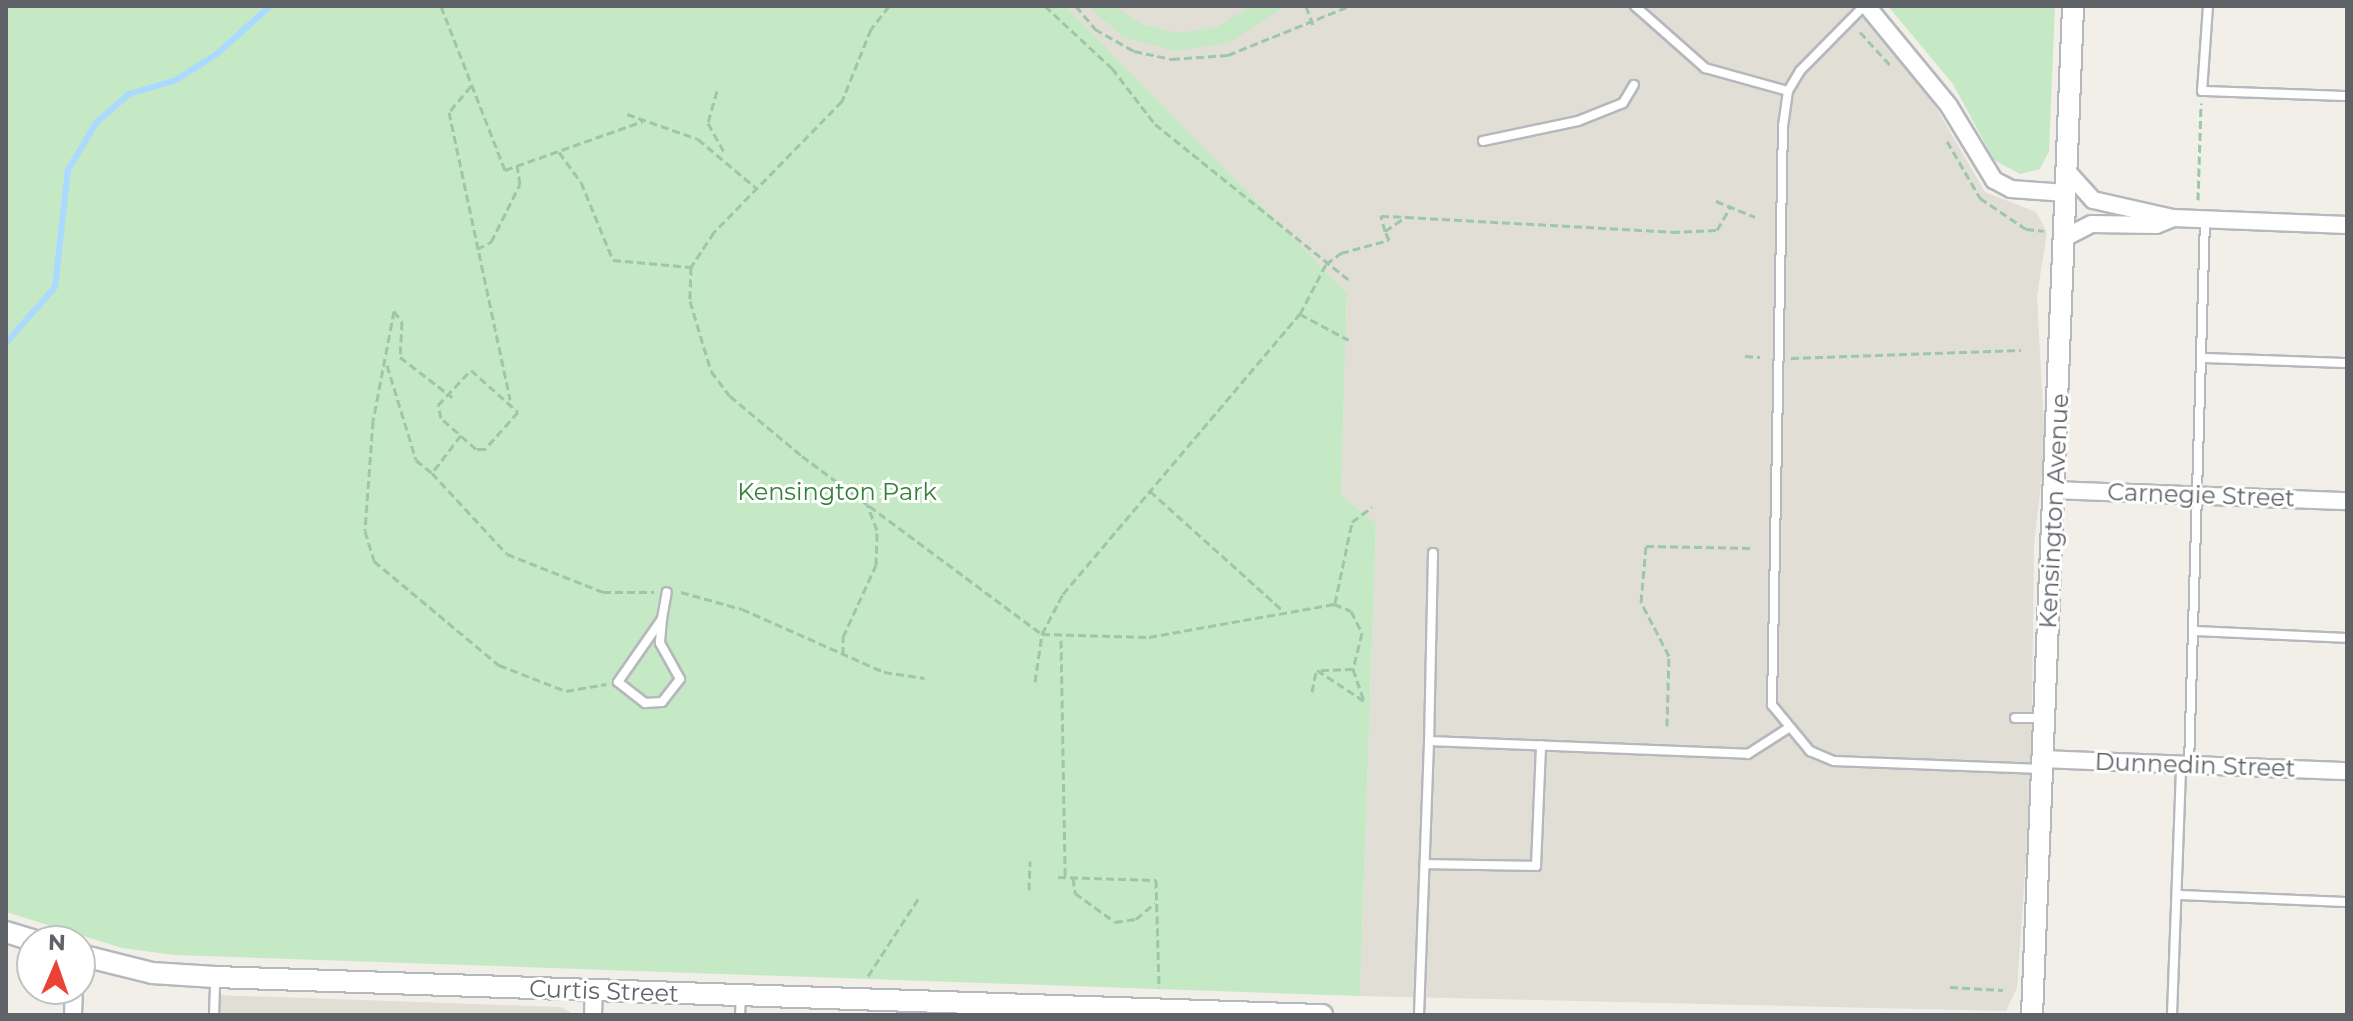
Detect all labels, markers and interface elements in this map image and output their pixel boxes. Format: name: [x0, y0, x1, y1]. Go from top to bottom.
street label: Kensington Avenue: [2033, 393, 2075, 629]
street label: Carnegie Street: [2107, 477, 2295, 513]
park label: Kensington Park: [737, 478, 937, 506]
street label: Dunnedin Street: [2094, 747, 2296, 783]
north arrow: [16, 925, 96, 1005]
text: N: [47, 929, 66, 956]
street label: Curtis Street: [529, 974, 679, 1008]

